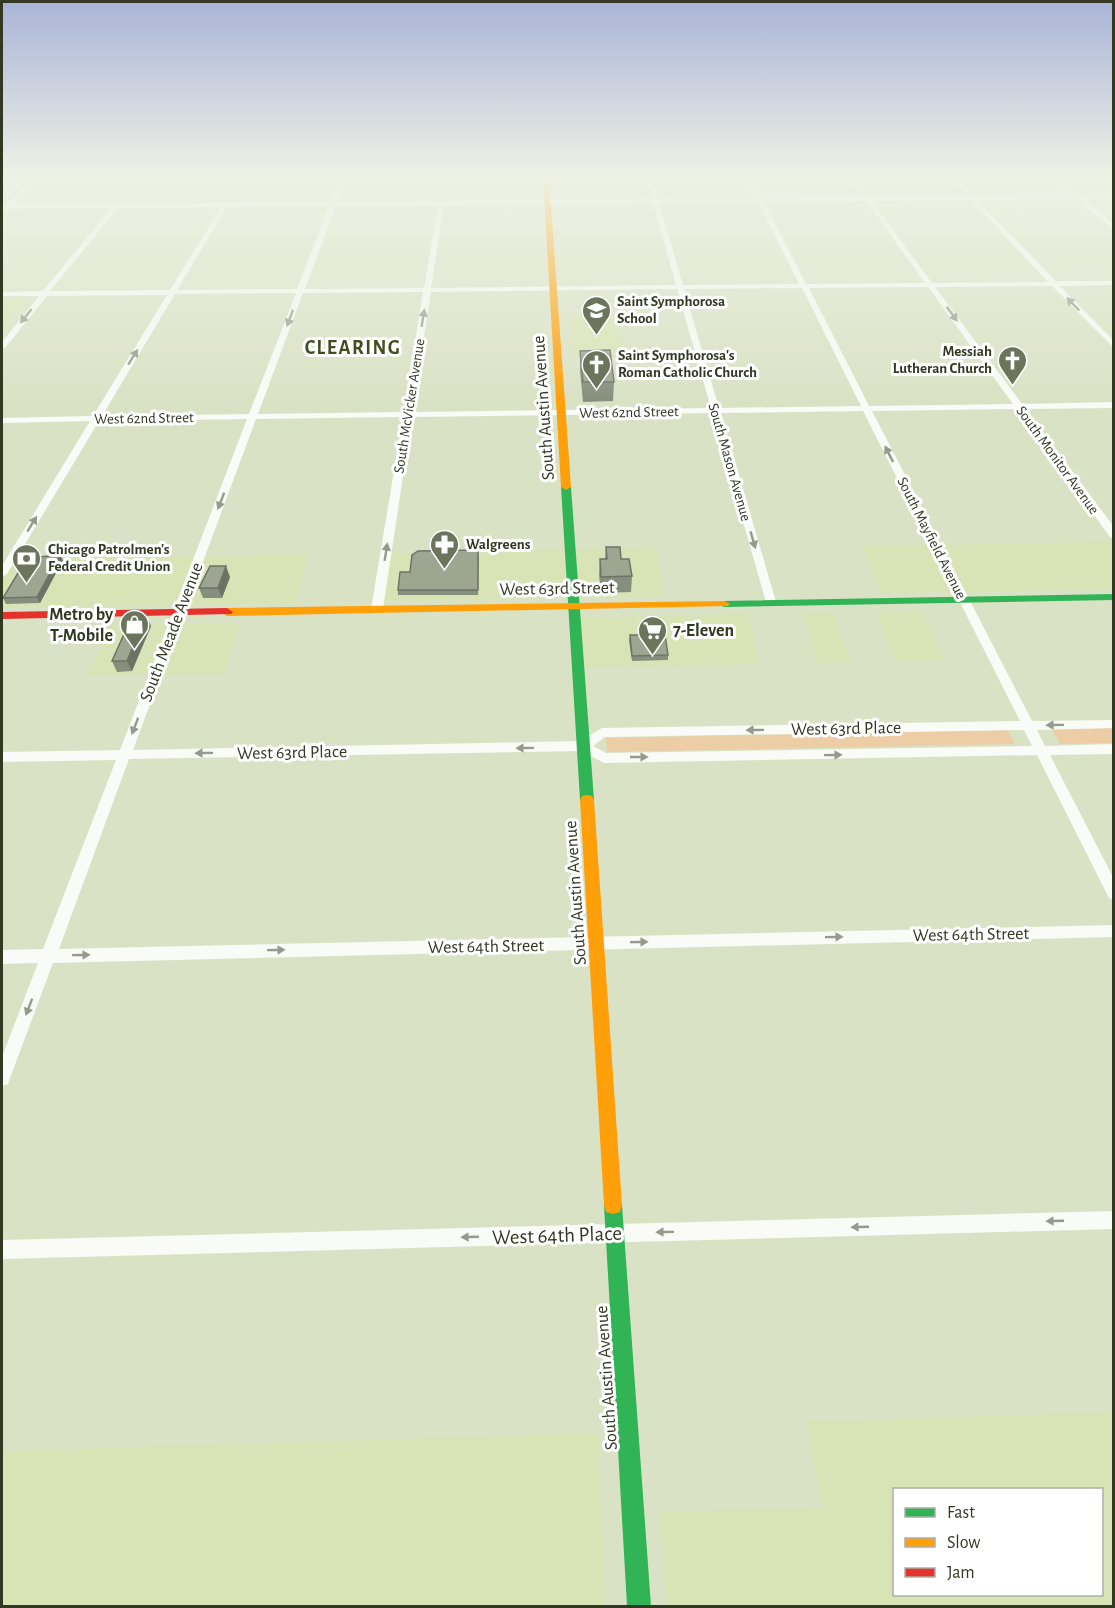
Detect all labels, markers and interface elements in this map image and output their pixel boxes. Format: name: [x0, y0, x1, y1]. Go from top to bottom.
school or university icon: Saint Symphorosa School: [580, 294, 612, 336]
place label: Saint Symphorosa School: [617, 294, 725, 326]
one-way arrow: [1066, 297, 1080, 311]
one-way arrow: [946, 306, 958, 322]
one-way arrow: [419, 308, 428, 327]
one-way arrow: [20, 309, 33, 324]
one-way arrow: [285, 309, 294, 327]
street label: South Austin Avenue: [530, 335, 558, 481]
district label: CLEARING: [305, 338, 401, 358]
street label: South McVicker Avenue: [391, 338, 428, 475]
place label: Messiah Lutheran Church: [893, 344, 992, 376]
church icon: Messiah Lutheran Church: [997, 344, 1029, 386]
church icon: Saint Symphorosa's Roman Catholic Church: [581, 348, 613, 390]
place label: Saint Symphorosa's Roman Catholic Church: [618, 348, 757, 380]
one-way arrow: [127, 349, 138, 365]
street label: South Mason Avenue: [705, 401, 754, 523]
street label: South Monitor Avenue: [1013, 403, 1102, 517]
street label: West 62nd Street: [579, 404, 679, 421]
street label: West 62nd Street: [94, 410, 194, 427]
one-way arrow: [885, 445, 894, 462]
street label: South Mayfield Avenue: [894, 475, 969, 602]
one-way arrow: [216, 492, 226, 510]
one-way arrow: [26, 516, 37, 532]
pharmacy icon: Walgreens: [429, 528, 461, 570]
one-way arrow: [749, 531, 758, 549]
place label: Walgreens: [466, 537, 531, 552]
bank icon: Chicago Patrolmen's Federal Credit Union: [11, 542, 43, 584]
place label: Chicago Patrolmen's Federal Credit Union: [48, 542, 170, 574]
one-way arrow: [381, 542, 390, 561]
street label: South Meade Avenue: [137, 560, 207, 705]
street label: West 63rd Street: [499, 579, 615, 599]
place label: Metro by T-Mobile: [49, 606, 114, 645]
shop icon: Metro by T-Mobile: [118, 608, 150, 650]
supermarket icon: 7-Eleven: [636, 614, 668, 656]
place label: 7-Eleven: [673, 622, 734, 640]
one-way arrow: [130, 718, 140, 736]
street label: West 63rd Place: [791, 719, 901, 739]
one-way arrow: [1046, 720, 1065, 730]
one-way arrow: [746, 725, 765, 735]
street label: West 63rd Place: [237, 743, 347, 763]
one-way arrow: [515, 743, 534, 752]
one-way arrow: [194, 748, 213, 758]
one-way arrow: [824, 750, 843, 759]
one-way arrow: [629, 753, 648, 762]
street label: South Austin Avenue: [562, 820, 590, 966]
street label: West 64th Street: [913, 925, 1030, 945]
one-way arrow: [824, 933, 843, 942]
street label: West 64th Street: [428, 937, 545, 957]
one-way arrow: [629, 937, 648, 947]
one-way arrow: [266, 946, 285, 955]
one-way arrow: [71, 950, 90, 960]
one-way arrow: [23, 998, 33, 1016]
one-way arrow: [1046, 1217, 1065, 1226]
one-way arrow: [851, 1222, 870, 1232]
street label: West 64th Place: [492, 1223, 622, 1248]
one-way arrow: [656, 1227, 675, 1237]
one-way arrow: [461, 1233, 480, 1242]
street label: South Austin Avenue: [593, 1305, 621, 1451]
legend: [893, 1488, 1103, 1596]
text: Fast: [947, 1504, 975, 1522]
text: Slow: [947, 1534, 980, 1552]
text: Jam: [947, 1564, 975, 1582]

